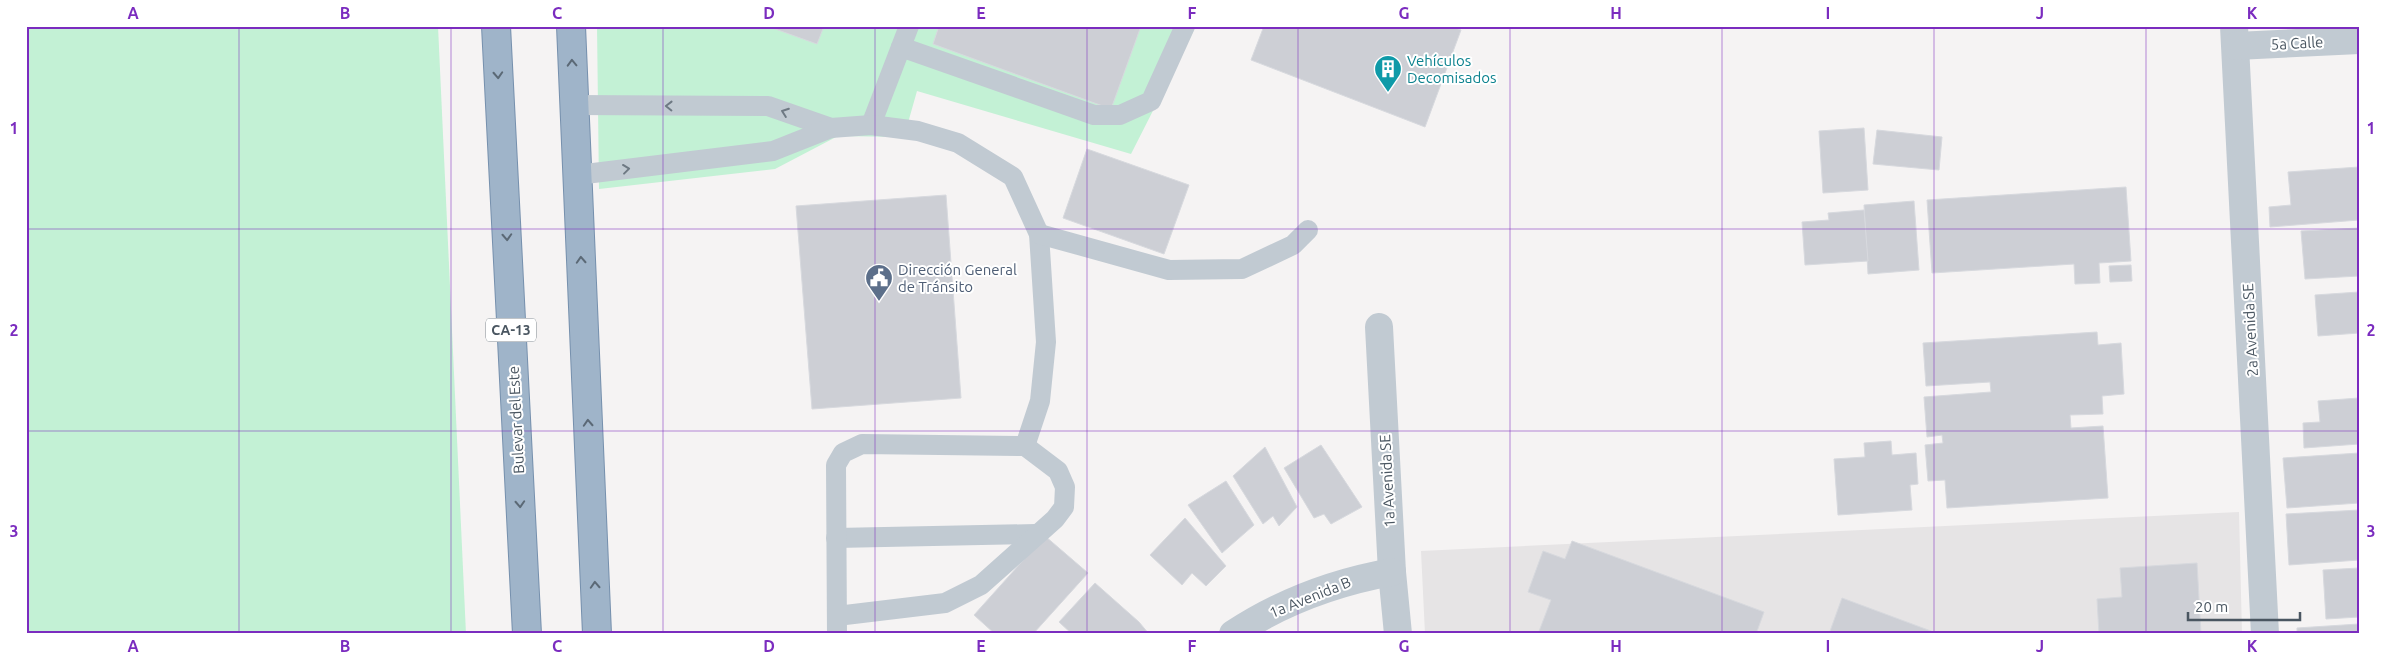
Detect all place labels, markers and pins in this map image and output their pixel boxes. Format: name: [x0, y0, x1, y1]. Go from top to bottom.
place label: Vehículos Decomisados: [1407, 52, 1496, 86]
building icon: Vehículos Decomisados: [1373, 54, 1403, 93]
place label: Dirección General de Tránsito: [898, 261, 1017, 295]
public building icon: Dirección General de Tránsito: [864, 263, 894, 302]

